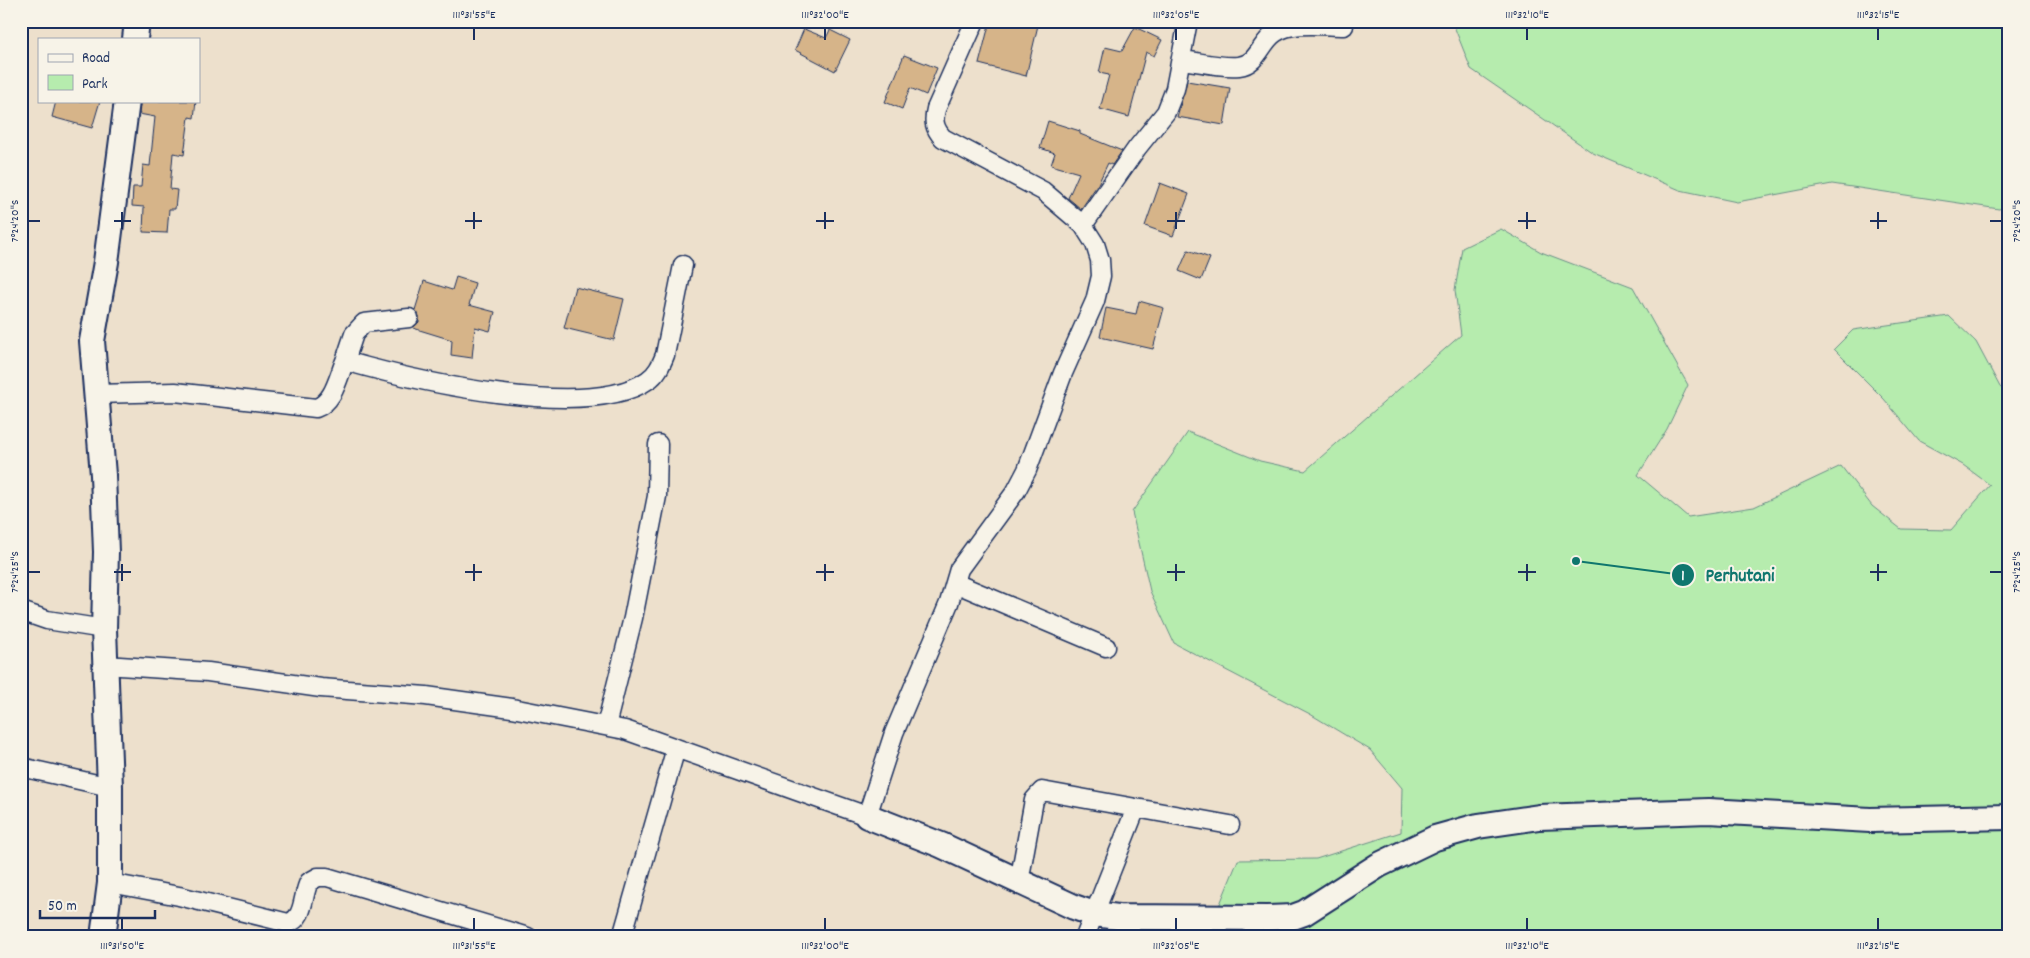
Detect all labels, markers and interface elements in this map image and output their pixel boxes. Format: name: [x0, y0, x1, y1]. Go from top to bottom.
text: 111°31'55"E: [453, 7, 496, 24]
text: 111°32'00"E: [801, 7, 849, 24]
text: 111°32'05"E: [1153, 7, 1200, 24]
text: 111°32'10"E: [1505, 7, 1549, 24]
text: 111°32'15"E: [1857, 7, 1900, 24]
legend: [38, 38, 200, 102]
text: Road: [82, 48, 110, 70]
text: Park: [82, 74, 108, 96]
text: 7°24'20"S: [7, 200, 24, 242]
text: 7°24'20"S: [2009, 200, 2026, 242]
text: 7°24'25"S: [7, 551, 24, 593]
text: 7°24'25"S: [2009, 551, 2026, 593]
callout: Perhutani: [1671, 558, 1785, 592]
text: Perhutani: [1705, 564, 1775, 591]
text: 1: [1681, 566, 1685, 588]
scale bar: [40, 888, 155, 920]
text: 50 m: [48, 896, 77, 918]
text: 111°31'50"E: [100, 938, 144, 955]
text: 111°31'55"E: [453, 938, 496, 955]
text: 111°32'00"E: [801, 938, 849, 955]
text: 111°32'05"E: [1153, 938, 1200, 955]
text: 111°32'10"E: [1505, 938, 1549, 955]
text: 111°32'15"E: [1857, 938, 1900, 955]

